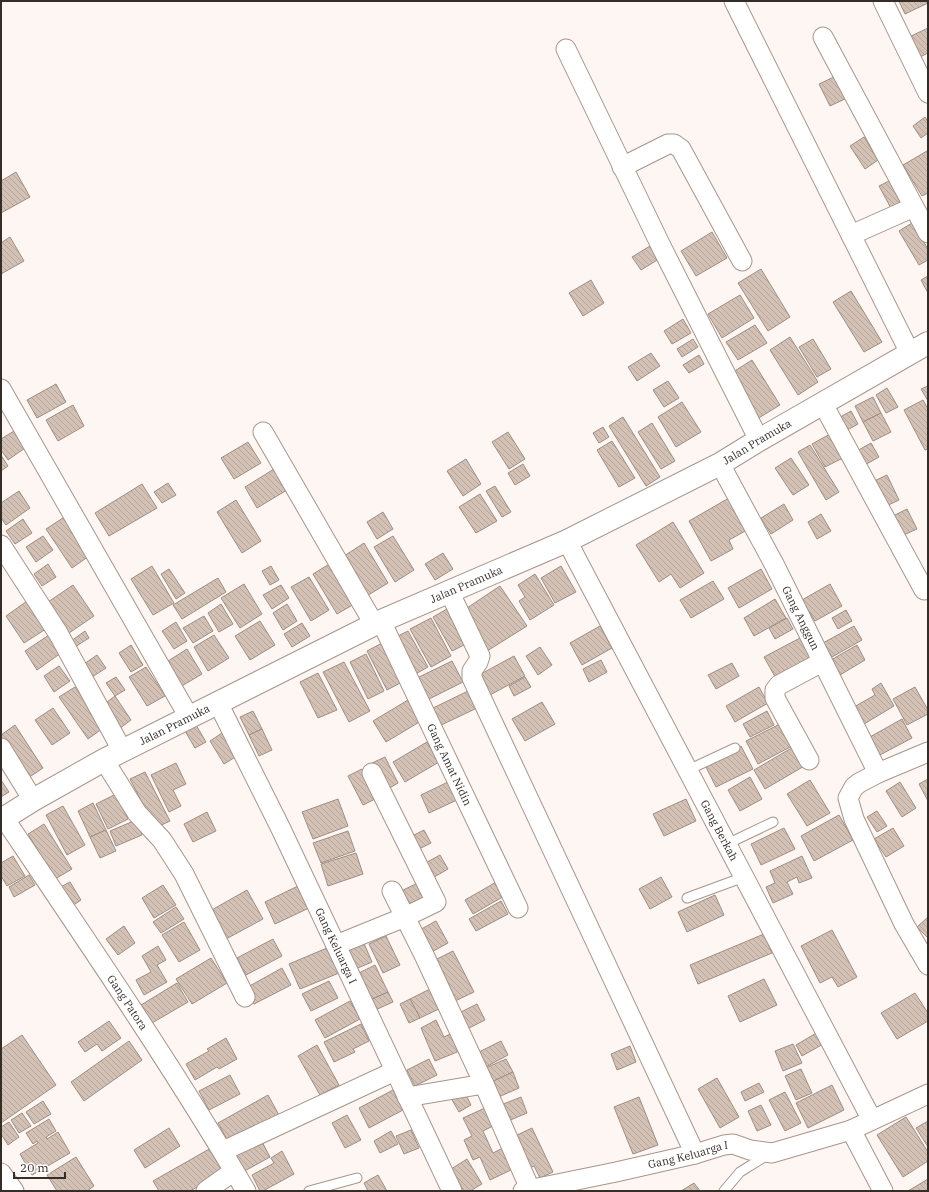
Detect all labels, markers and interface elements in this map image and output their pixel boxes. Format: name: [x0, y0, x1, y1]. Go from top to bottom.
street label: Jalan Pramuka: [720, 416, 794, 468]
street label: Jalan Pramuka: [428, 563, 505, 606]
street label: Gang Anggun: [779, 584, 823, 652]
street label: Jalan Pramuka: [137, 701, 212, 748]
street label: Gang Amat Nidin: [424, 721, 475, 808]
street label: Gang Berkah: [698, 797, 741, 863]
street label: Gang Keluarga I: [312, 906, 360, 986]
street label: Gang Patora: [104, 972, 151, 1033]
street label: Gang Keluarga I: [646, 1138, 729, 1172]
scale bar: [14, 1154, 65, 1180]
text: 20 m: [20, 1160, 49, 1175]

